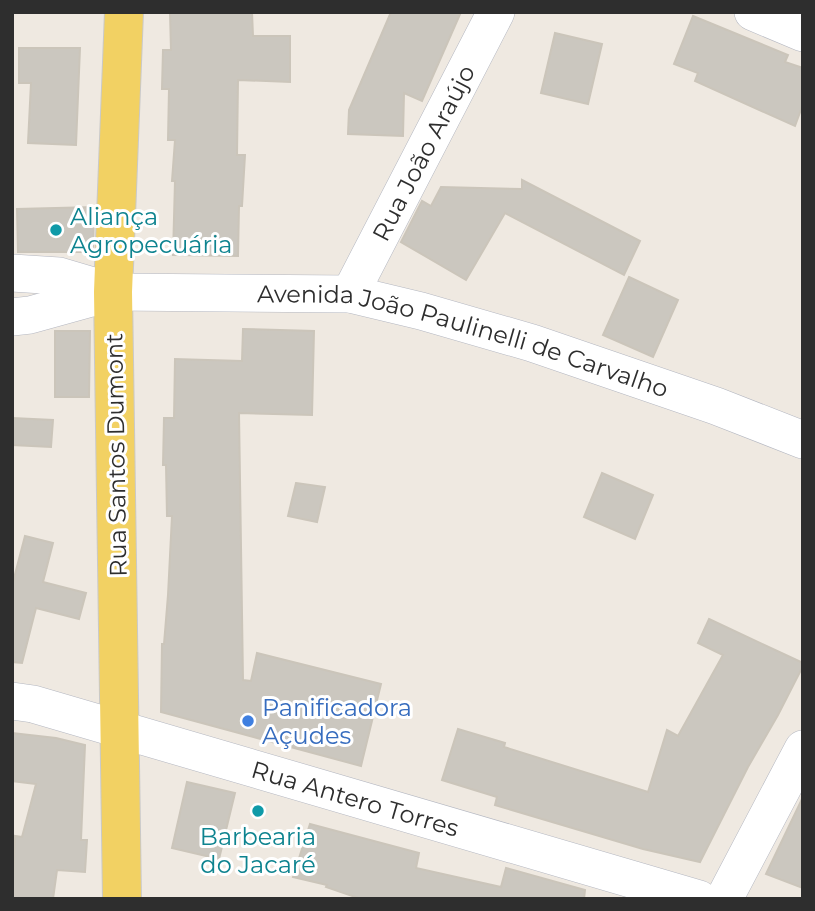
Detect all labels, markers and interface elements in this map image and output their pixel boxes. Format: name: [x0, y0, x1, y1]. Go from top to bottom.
street label: Rua João Araújo: [366, 60, 481, 246]
place label: Aliança Agropecuária: [70, 202, 233, 259]
marker: Aliança Agropecuária: [48, 222, 64, 238]
street label: Avenida João Paulinelli de Carvalho: [257, 279, 672, 403]
street label: Rua Santos Dumont: [99, 333, 133, 577]
place label: Panificadora Açudes: [262, 693, 412, 750]
marker: Panificadora Açudes: [240, 713, 256, 729]
street label: Rua Antero Torres: [248, 754, 462, 842]
marker: Barbearia do Jacaré: [250, 803, 266, 819]
place label: Barbearia do Jacaré: [200, 822, 316, 879]

